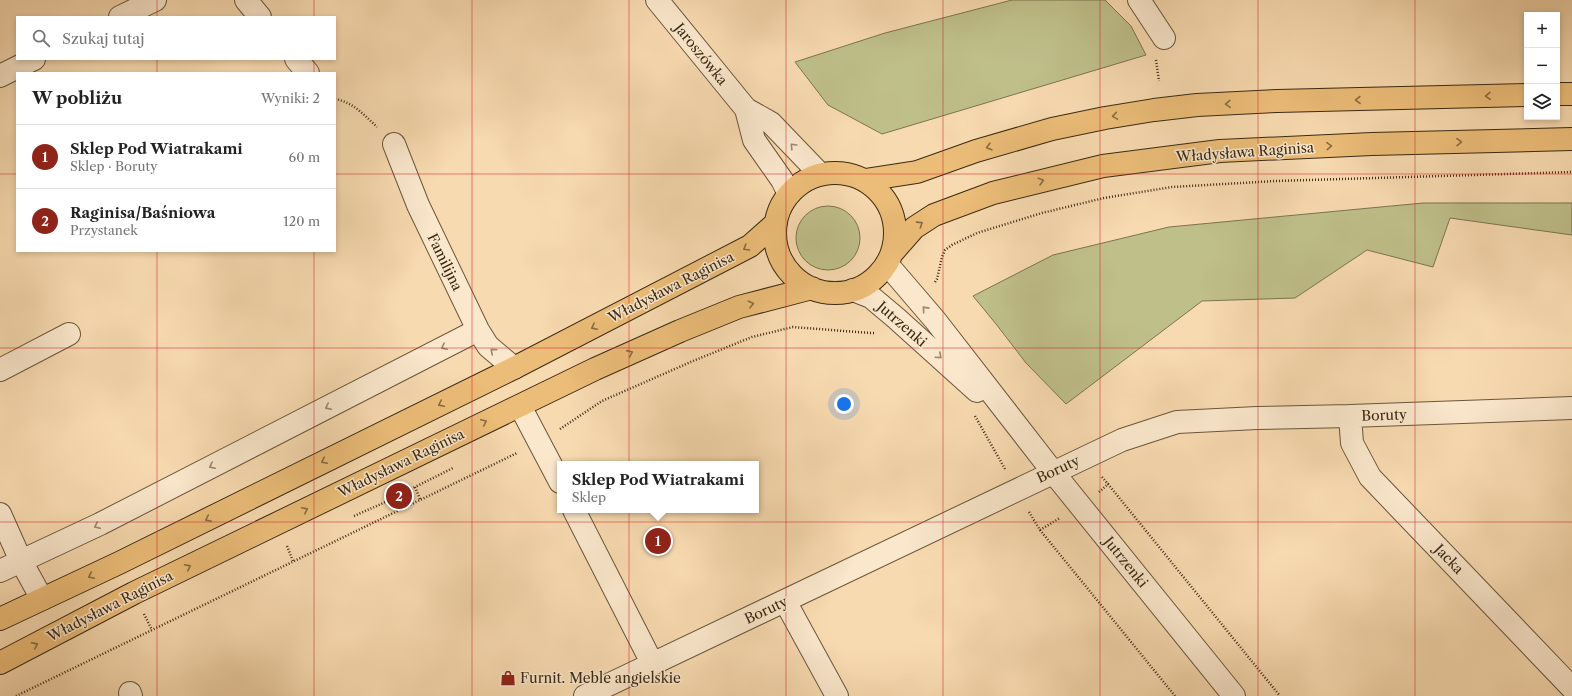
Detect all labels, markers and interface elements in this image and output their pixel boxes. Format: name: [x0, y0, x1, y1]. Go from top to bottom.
map controls: [1524, 12, 1560, 120]
button: +: [1524, 12, 1560, 48]
search box: [16, 16, 336, 60]
street label: Jaroszówka: [669, 18, 732, 89]
icon: search: [30, 27, 52, 49]
text: Szukaj tutaj: [62, 29, 144, 48]
button: −: [1524, 48, 1560, 84]
button: layers: [1524, 84, 1560, 120]
text: W pobliżu: [32, 88, 122, 108]
text: Wyniki: 2: [261, 90, 320, 106]
one-way arrow: [1485, 92, 1491, 100]
one-way arrow: [1355, 95, 1361, 104]
one-way arrow: [1225, 99, 1231, 108]
one-way arrow: [1112, 111, 1118, 120]
street label: Władysława Raginisa: [1174, 138, 1315, 166]
one-way arrow: [1456, 138, 1462, 146]
text: Sklep Pod Wiatrakami: [70, 139, 243, 158]
one-way arrow: [986, 142, 993, 151]
one-way arrow: [1326, 142, 1332, 151]
one-way arrow: [790, 143, 798, 151]
text: 1: [42, 149, 48, 165]
text: 60 m: [289, 149, 320, 165]
text: Sklep · Boruty: [70, 158, 157, 174]
one-way arrow: [1038, 177, 1045, 185]
text: Raginisa/Baśniowa: [70, 203, 215, 222]
text: 2: [41, 213, 49, 229]
text: 120 m: [283, 213, 320, 229]
text: Przystanek: [70, 222, 138, 238]
one-way arrow: [916, 222, 923, 229]
street label: Familijna: [423, 230, 467, 294]
one-way arrow: [743, 243, 750, 250]
street label: Władysława Raginisa: [604, 247, 737, 327]
street label: Jutrzenki: [872, 296, 931, 351]
one-way arrow: [747, 300, 754, 309]
one-way arrow: [923, 306, 930, 314]
one-way arrow: [590, 323, 598, 330]
one-way arrow: [440, 343, 448, 350]
one-way arrow: [491, 349, 498, 356]
one-way arrow: [627, 350, 634, 358]
one-way arrow: [934, 351, 941, 358]
your location: [834, 394, 854, 414]
one-way arrow: [438, 399, 445, 407]
one-way arrow: [325, 402, 332, 410]
street label: Boruty: [1361, 405, 1407, 425]
one-way arrow: [480, 419, 488, 427]
street label: Władysława Raginisa: [334, 424, 468, 502]
street label: Boruty: [1034, 451, 1083, 487]
one-way arrow: [321, 456, 329, 464]
popup: [557, 461, 759, 513]
one-way arrow: [209, 462, 217, 469]
text: Sklep Pod Wiatrakami: [572, 470, 744, 489]
pin: 2: [386, 481, 412, 511]
text: Sklep: [572, 489, 606, 505]
one-way arrow: [300, 507, 308, 515]
one-way arrow: [204, 514, 212, 521]
one-way arrow: [93, 521, 101, 529]
pin: 1: [645, 526, 671, 556]
street label: Jutrzenki: [1099, 531, 1152, 591]
street label: Jacka: [1429, 539, 1468, 578]
one-way arrow: [183, 564, 191, 572]
street label: Władysława Raginisa: [43, 566, 176, 646]
one-way arrow: [88, 571, 95, 579]
street label: Boruty: [742, 592, 791, 628]
one-way arrow: [30, 643, 38, 650]
shop icon: Furnit. Meble angielskie: [499, 669, 517, 687]
place label: Furnit. Meble angielskie: [520, 669, 681, 687]

